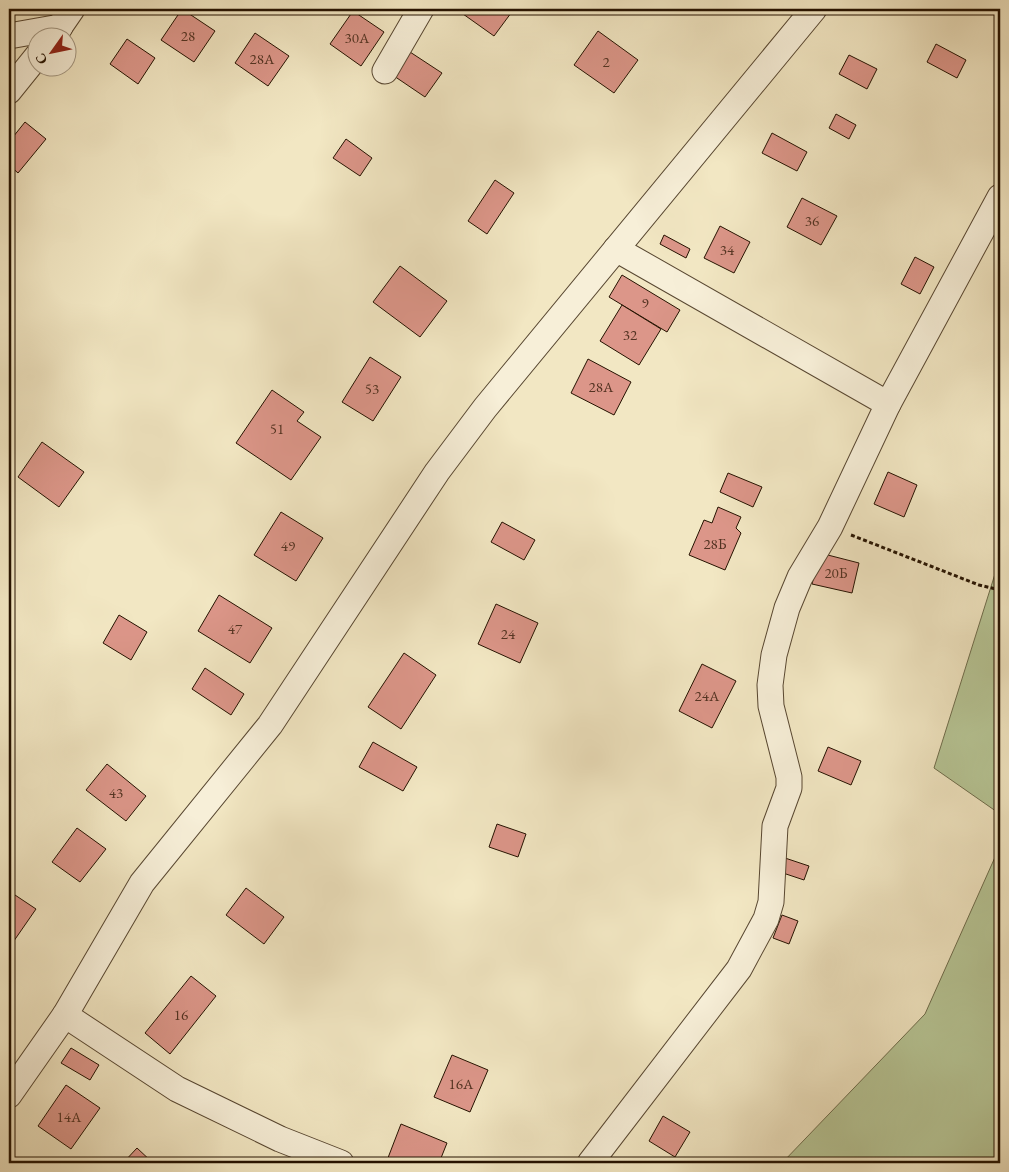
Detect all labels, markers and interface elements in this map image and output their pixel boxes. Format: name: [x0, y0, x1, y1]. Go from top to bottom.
house number: 28: [181, 26, 195, 45]
north arrow: [28, 28, 78, 78]
house number: 30А: [345, 28, 370, 47]
house number: 28А: [250, 49, 275, 68]
text: С: [31, 50, 51, 68]
house number: 2: [602, 52, 610, 71]
house number: 36: [805, 211, 819, 230]
house number: 34: [720, 240, 735, 259]
house number: 9: [641, 293, 649, 312]
house number: 32: [623, 325, 638, 344]
house number: 28А: [589, 377, 614, 396]
house number: 53: [365, 379, 379, 398]
house number: 51: [270, 419, 284, 438]
house number: 28Б: [703, 534, 727, 553]
house number: 49: [281, 536, 295, 555]
house number: 20Б: [824, 563, 848, 582]
house number: 47: [228, 619, 243, 638]
house number: 24: [501, 624, 516, 643]
house number: 24А: [695, 686, 720, 705]
house number: 43: [109, 783, 123, 802]
house number: 16: [174, 1005, 188, 1024]
house number: 16А: [449, 1074, 474, 1093]
house number: 14А: [57, 1107, 82, 1126]

